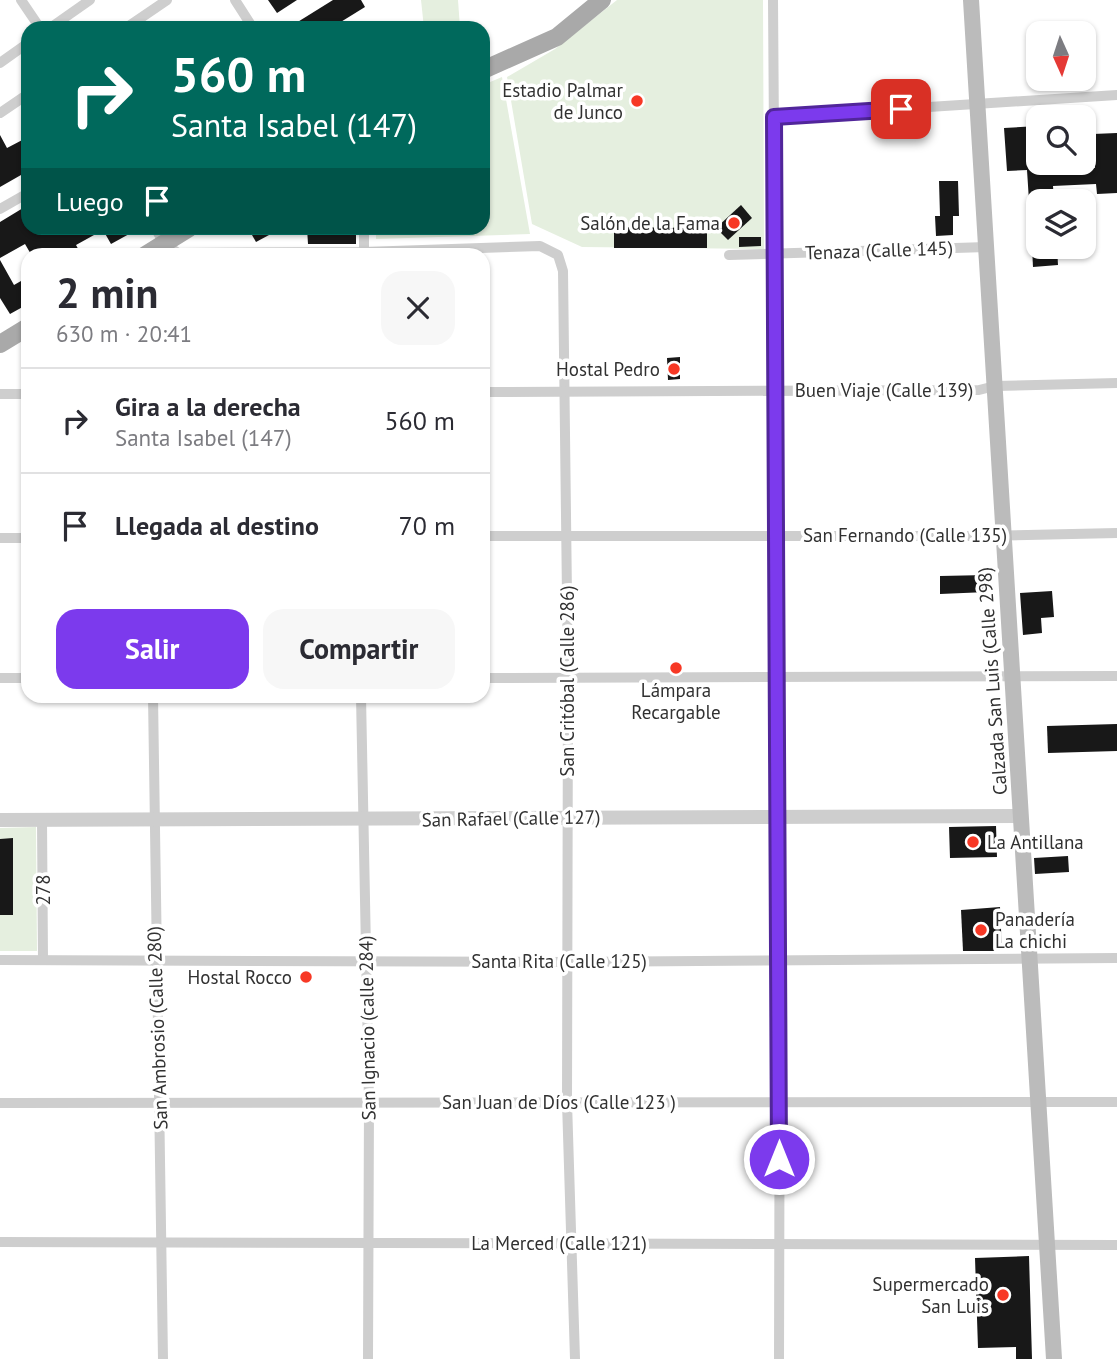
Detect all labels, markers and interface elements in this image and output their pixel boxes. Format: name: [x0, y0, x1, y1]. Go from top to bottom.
north arrow: [1026, 21, 1096, 91]
map controls: [1026, 21, 1096, 259]
text: 560 m: [171, 42, 306, 106]
icon: right: [56, 49, 147, 140]
place label: Estadio Palmar de Junco: [502, 78, 624, 124]
pin: [871, 79, 931, 139]
icon: arrive: [882, 90, 920, 128]
marker: Estadio Palmar de Junco: [629, 93, 645, 109]
text: Santa Isabel (147): [171, 104, 417, 146]
button: search: [1026, 105, 1096, 175]
icon: arrive: [138, 182, 176, 220]
text: Luego: [56, 185, 124, 218]
button: layers: [1026, 189, 1096, 259]
place label: Salón de la Fama: [580, 211, 720, 235]
marker: Salón de la Fama: [726, 215, 742, 231]
street label: Tenaza (Calle 145): [805, 235, 953, 265]
text: 2 min: [56, 265, 158, 320]
button: close: [381, 271, 455, 345]
text: 630 m · 20:41: [56, 319, 192, 348]
place label: Hostal Pedro: [556, 357, 660, 381]
marker: Hostal Pedro: [666, 361, 682, 377]
street label: Buen Viaje (Calle 139): [795, 378, 973, 402]
text: Gira a la derecha: [115, 390, 301, 423]
icon: right: [56, 402, 94, 440]
text: 560 m: [384, 404, 455, 437]
text: Santa Isabel (147): [115, 423, 292, 452]
icon: arrive: [56, 507, 94, 545]
text: Llegada al destino: [115, 509, 319, 542]
text: 70 m: [399, 509, 455, 542]
street label: San Fernando (Calle 135): [803, 523, 1007, 547]
street label: Calzada San Luis (Calle 298): [972, 566, 1012, 796]
street label: San Critóbal (Calle 286): [555, 585, 579, 777]
button: Salir: [56, 609, 249, 689]
button: Compartir: [263, 609, 455, 689]
marker: Lámpara Recargable: [668, 660, 684, 676]
place label: Lámpara Recargable: [631, 678, 721, 724]
street label: San Rafael (Calle 127): [421, 804, 601, 832]
place label: La Antillana: [987, 830, 1084, 854]
marker: La Antillana: [965, 834, 981, 850]
street label: 278: [31, 874, 55, 906]
place label: Panadería La chichi: [995, 907, 1075, 953]
marker: Panadería La chichi: [973, 922, 989, 938]
street label: San Ambrosio (Calle 280): [141, 926, 173, 1130]
street label: San Ignacio (calle 284): [353, 935, 381, 1121]
street label: Santa Rita (Calle 125): [471, 949, 647, 973]
place label: Hostal Rocco: [188, 965, 292, 989]
marker: Hostal Rocco: [298, 969, 314, 985]
street label: San Juan de Díos (Calle 123 ): [442, 1090, 676, 1114]
position arrow: [742, 1122, 816, 1196]
street label: La Merced (Calle 121): [471, 1231, 647, 1255]
place label: Supermercado San Luis: [872, 1272, 989, 1318]
marker: Supermercado San Luis: [995, 1287, 1011, 1303]

